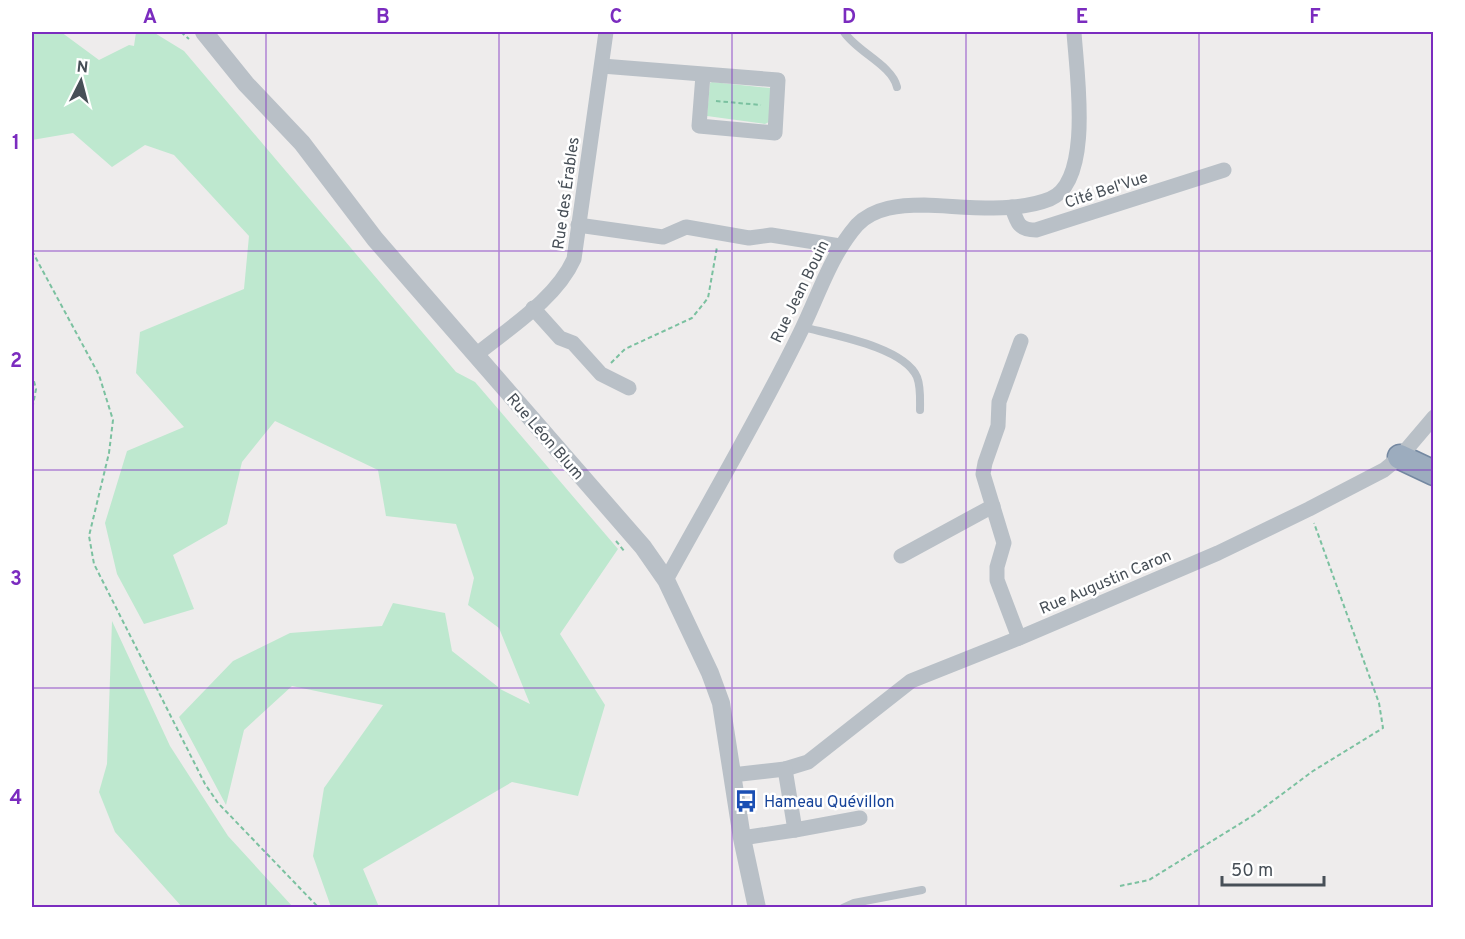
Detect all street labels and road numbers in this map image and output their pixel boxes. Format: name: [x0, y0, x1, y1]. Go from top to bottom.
street label: Rue des Érables: [547, 135, 585, 251]
street label: Cité Bel'Vue: [1062, 168, 1151, 214]
street label: Rue Jean Bouin: [767, 237, 834, 347]
street label: Rue Léon Blum: [501, 390, 588, 485]
street label: Rue Augustin Caron: [1037, 546, 1175, 620]

